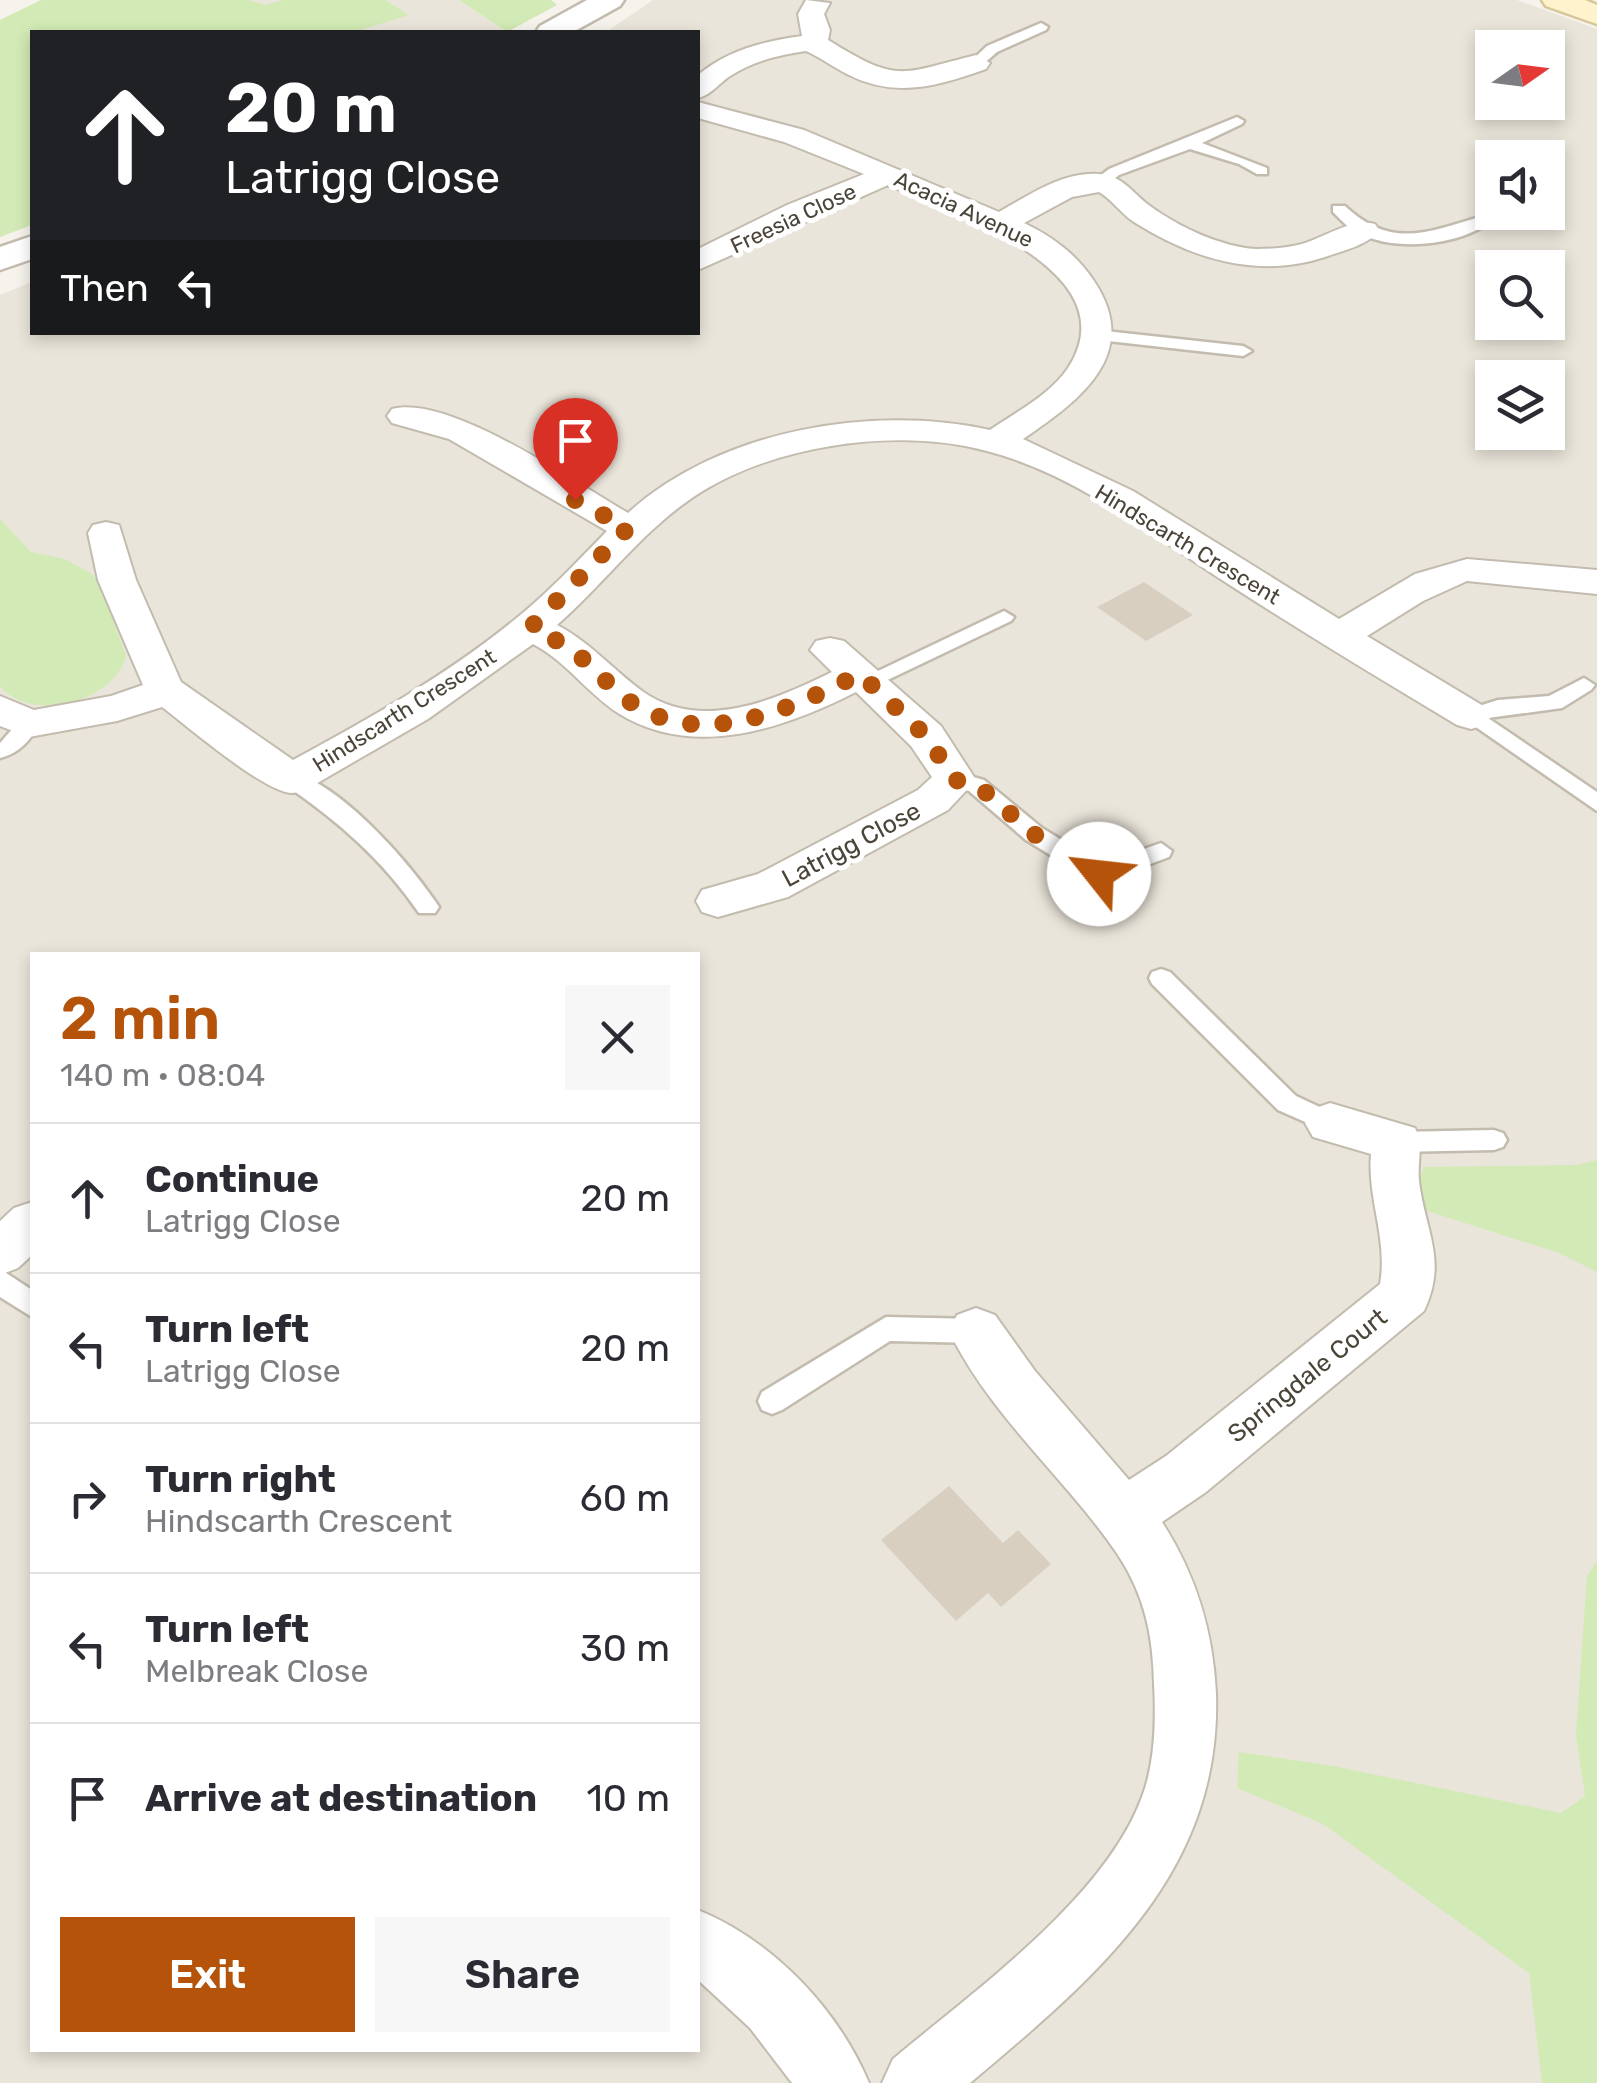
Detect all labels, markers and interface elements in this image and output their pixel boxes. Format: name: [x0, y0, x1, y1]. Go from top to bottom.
north arrow: [1475, 30, 1565, 120]
map controls: [1475, 30, 1565, 450]
text: 20 m: [225, 67, 397, 150]
icon: ahead: [60, 70, 190, 200]
button: sound: [1475, 140, 1565, 230]
text: Latrigg Close: [225, 151, 500, 204]
street label: Acacia Avenue: [890, 165, 1038, 253]
street label: Freesia Close: [726, 178, 860, 259]
button: search: [1475, 250, 1565, 340]
icon: left: [169, 260, 224, 315]
text: Then: [60, 265, 149, 311]
button: layers: [1475, 360, 1565, 450]
pin: [533, 398, 618, 501]
icon: arrive: [548, 413, 603, 468]
street label: Hindscarth Crescent: [1090, 478, 1286, 611]
street label: Hindscarth Crescent: [308, 643, 501, 778]
street label: Latrigg Close: [777, 796, 926, 893]
position arrow: [1047, 822, 1151, 926]
text: 2 min: [60, 983, 220, 1054]
button: close: [565, 985, 670, 1090]
text: 140 m · 08:04: [60, 1056, 265, 1094]
text: Continue: [145, 1156, 319, 1202]
icon: ahead: [60, 1171, 115, 1226]
text: 20 m: [580, 1175, 670, 1221]
text: Latrigg Close: [145, 1202, 341, 1240]
street label: Springdale Court: [1222, 1302, 1393, 1448]
text: Turn left: [145, 1306, 309, 1352]
icon: left: [60, 1321, 115, 1376]
text: 20 m: [580, 1325, 670, 1371]
text: Latrigg Close: [145, 1352, 341, 1390]
text: Turn right: [145, 1456, 336, 1502]
icon: right: [60, 1471, 115, 1526]
text: 60 m: [580, 1475, 670, 1521]
text: Hindscarth Crescent: [145, 1502, 452, 1540]
text: Turn left: [145, 1606, 309, 1652]
icon: left: [60, 1621, 115, 1676]
text: 30 m: [580, 1625, 670, 1671]
text: Melbreak Close: [145, 1652, 368, 1690]
icon: arrive: [60, 1771, 115, 1826]
text: Arrive at destination: [145, 1775, 537, 1821]
text: 10 m: [587, 1775, 670, 1821]
button: Exit: [60, 1917, 355, 2032]
button: Share: [375, 1917, 670, 2032]

